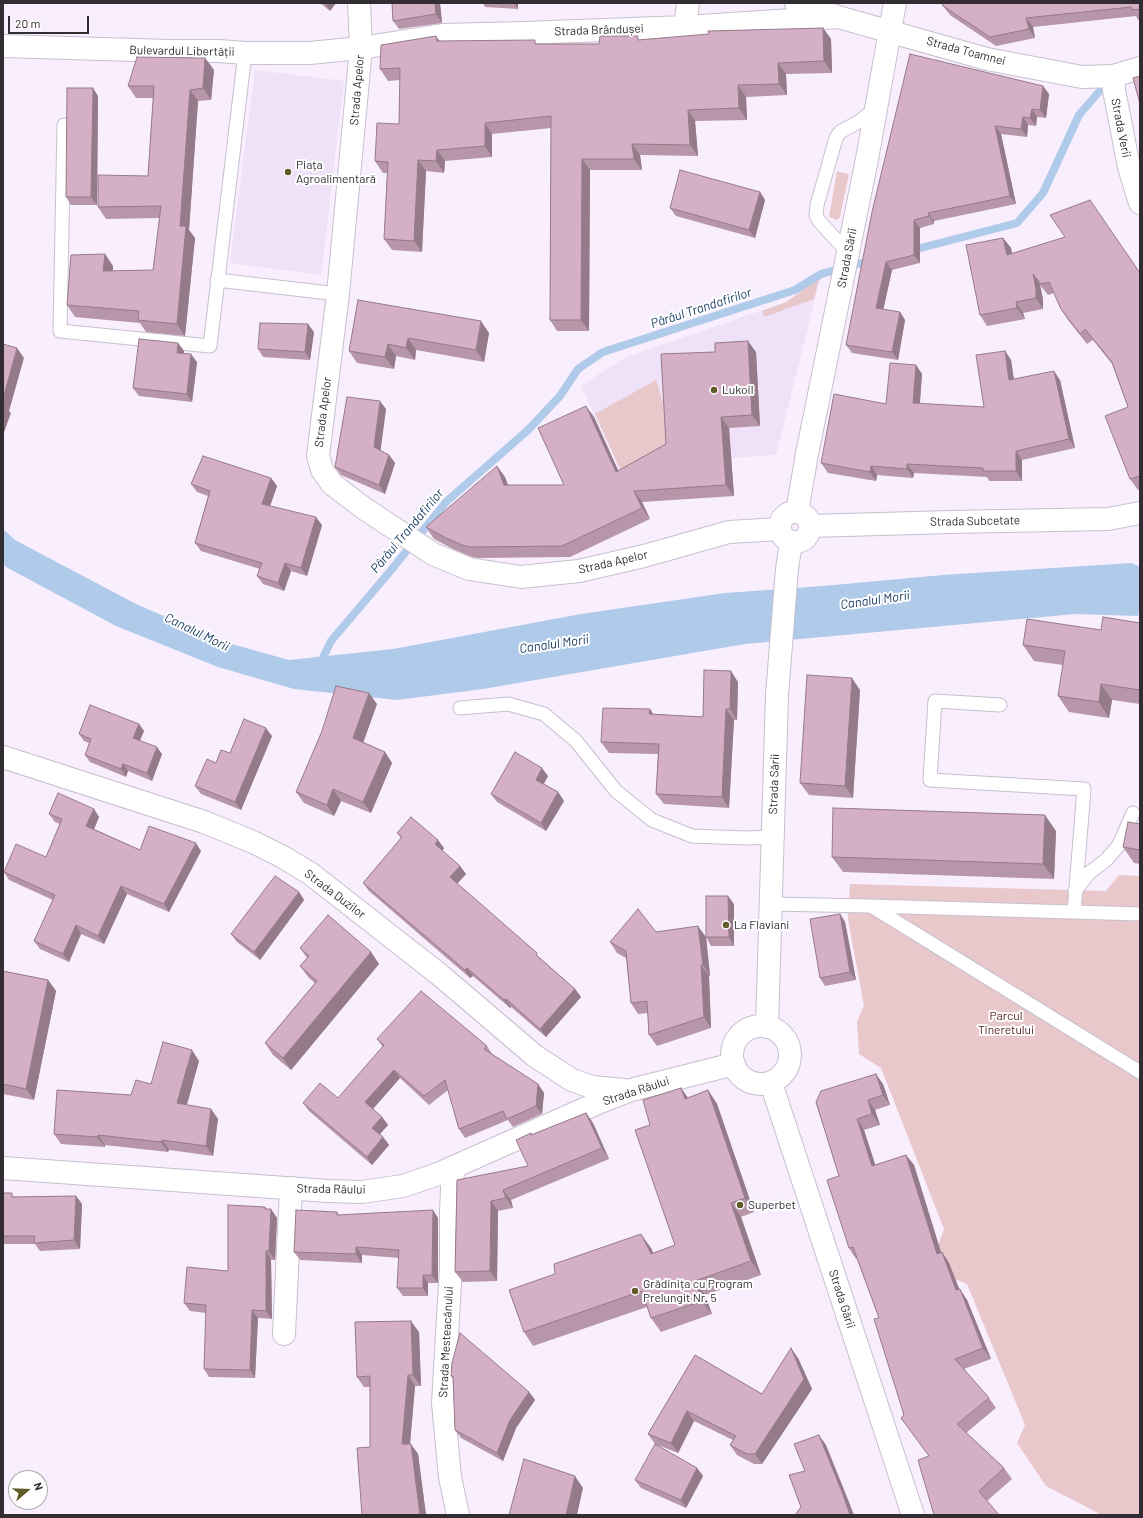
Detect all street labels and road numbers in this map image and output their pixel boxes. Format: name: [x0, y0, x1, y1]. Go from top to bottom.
street label: Strada Brândușei: [554, 21, 644, 39]
street label: Strada Toamnei: [925, 34, 1007, 68]
street label: Bulevardul Libertății: [129, 43, 235, 59]
street label: Strada Apelor: [347, 54, 367, 126]
street label: Strada Verii: [1108, 97, 1134, 159]
street label: Strada Sării: [834, 227, 860, 289]
street label: Strada Apelor: [312, 376, 334, 448]
street label: Strada Subcetate: [930, 513, 1020, 529]
street label: Strada Apelor: [577, 547, 649, 577]
street label: Strada Sării: [766, 754, 782, 814]
street label: Strada Duzilor: [302, 866, 368, 922]
street label: Strada Râului: [601, 1073, 671, 1109]
street label: Strada Râului: [296, 1181, 366, 1197]
street label: Strada Gării: [826, 1268, 858, 1330]
street label: Strada Mesteacănului: [436, 1286, 456, 1398]

